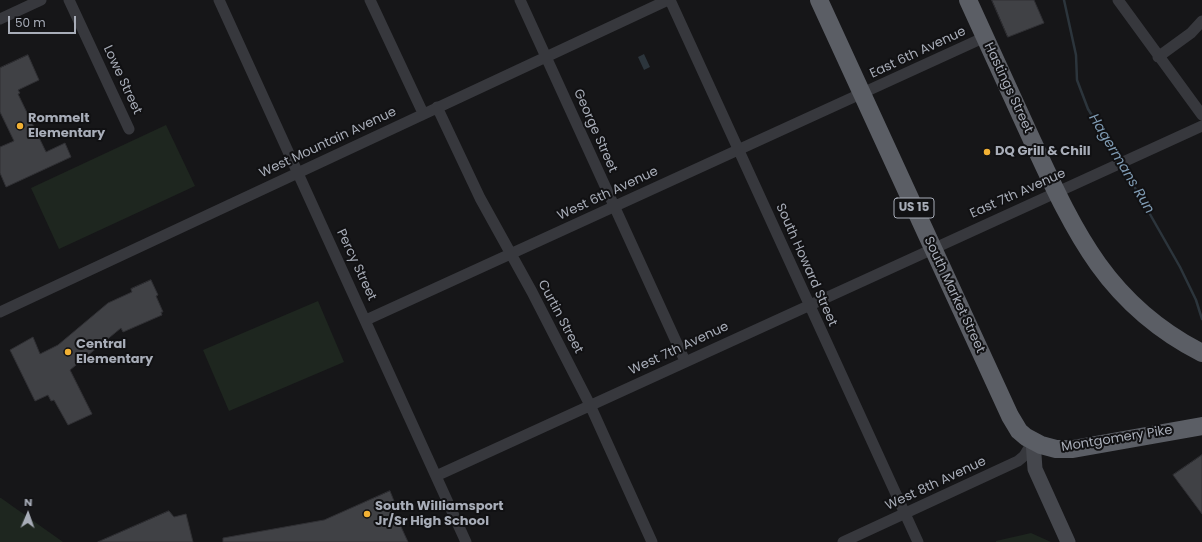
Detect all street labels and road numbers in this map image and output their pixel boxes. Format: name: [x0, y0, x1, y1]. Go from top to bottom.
street label: East 6th Avenue: [868, 24, 968, 82]
street label: Hastings Street: [980, 40, 1036, 136]
street label: Lowe Street: [99, 43, 145, 117]
street label: George Street: [570, 87, 620, 175]
street label: West Mountain Avenue: [257, 104, 399, 182]
street label: West 6th Avenue: [555, 164, 661, 224]
street label: East 7th Avenue: [968, 166, 1068, 222]
road number: US 15: [894, 198, 934, 218]
street label: South Howard Street: [772, 201, 840, 329]
street label: Percy Street: [333, 227, 379, 303]
street label: South Market Street: [920, 234, 988, 356]
street label: Curtin Street: [534, 278, 586, 356]
street label: West 7th Avenue: [627, 319, 731, 379]
street label: Montgomery Pike: [1060, 423, 1174, 455]
street label: West 8th Avenue: [883, 454, 989, 514]

